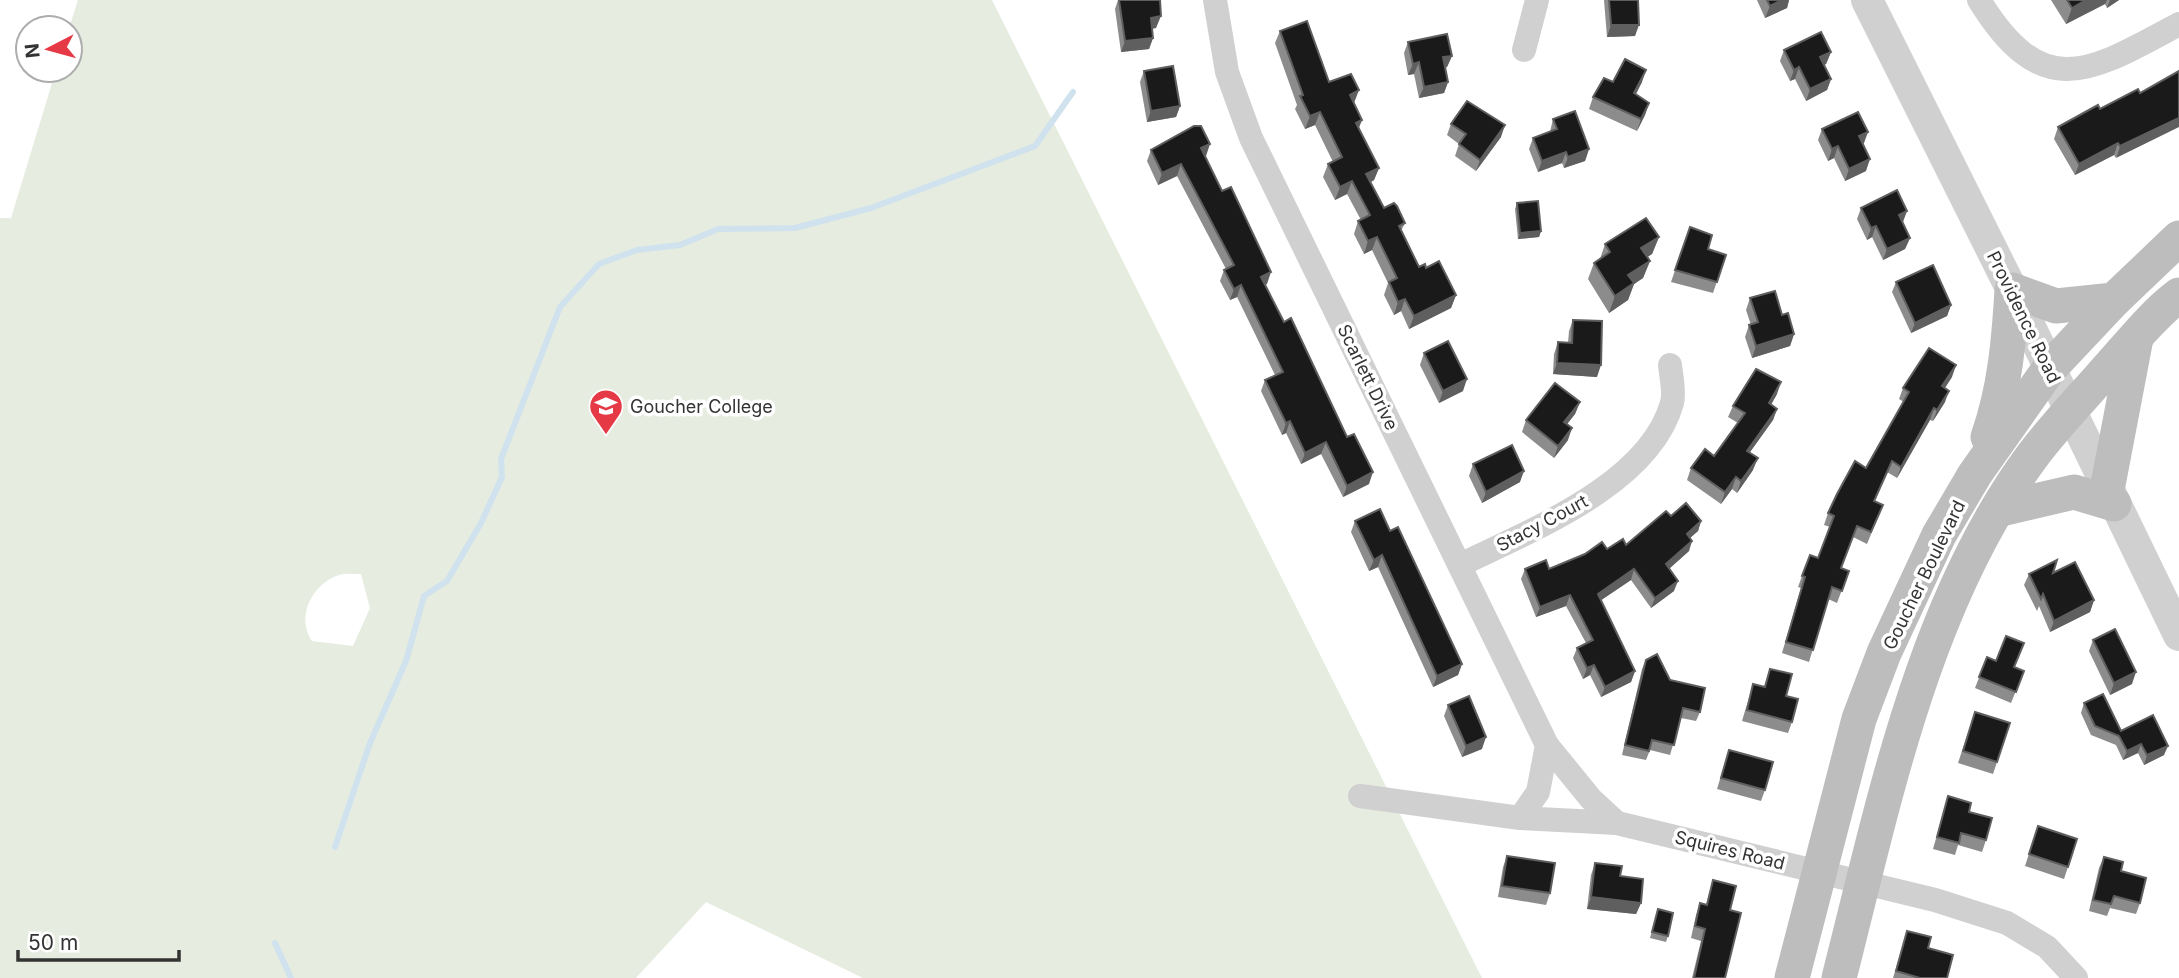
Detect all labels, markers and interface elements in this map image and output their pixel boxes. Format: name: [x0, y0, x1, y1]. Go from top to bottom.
north arrow: [14, 14, 84, 84]
text: N: [20, 42, 45, 59]
street label: Providence Road: [1983, 248, 2065, 386]
street label: Scarlett Drive: [1333, 321, 1403, 433]
school or university icon: Goucher College: [587, 387, 625, 436]
place label: Goucher College: [630, 396, 773, 417]
street label: Stacy Court: [1493, 490, 1591, 556]
street label: Goucher Boulevard: [1879, 497, 1969, 653]
street label: Squires Road: [1673, 826, 1787, 874]
scale bar: [18, 918, 178, 962]
text: 50 m: [28, 930, 78, 955]

